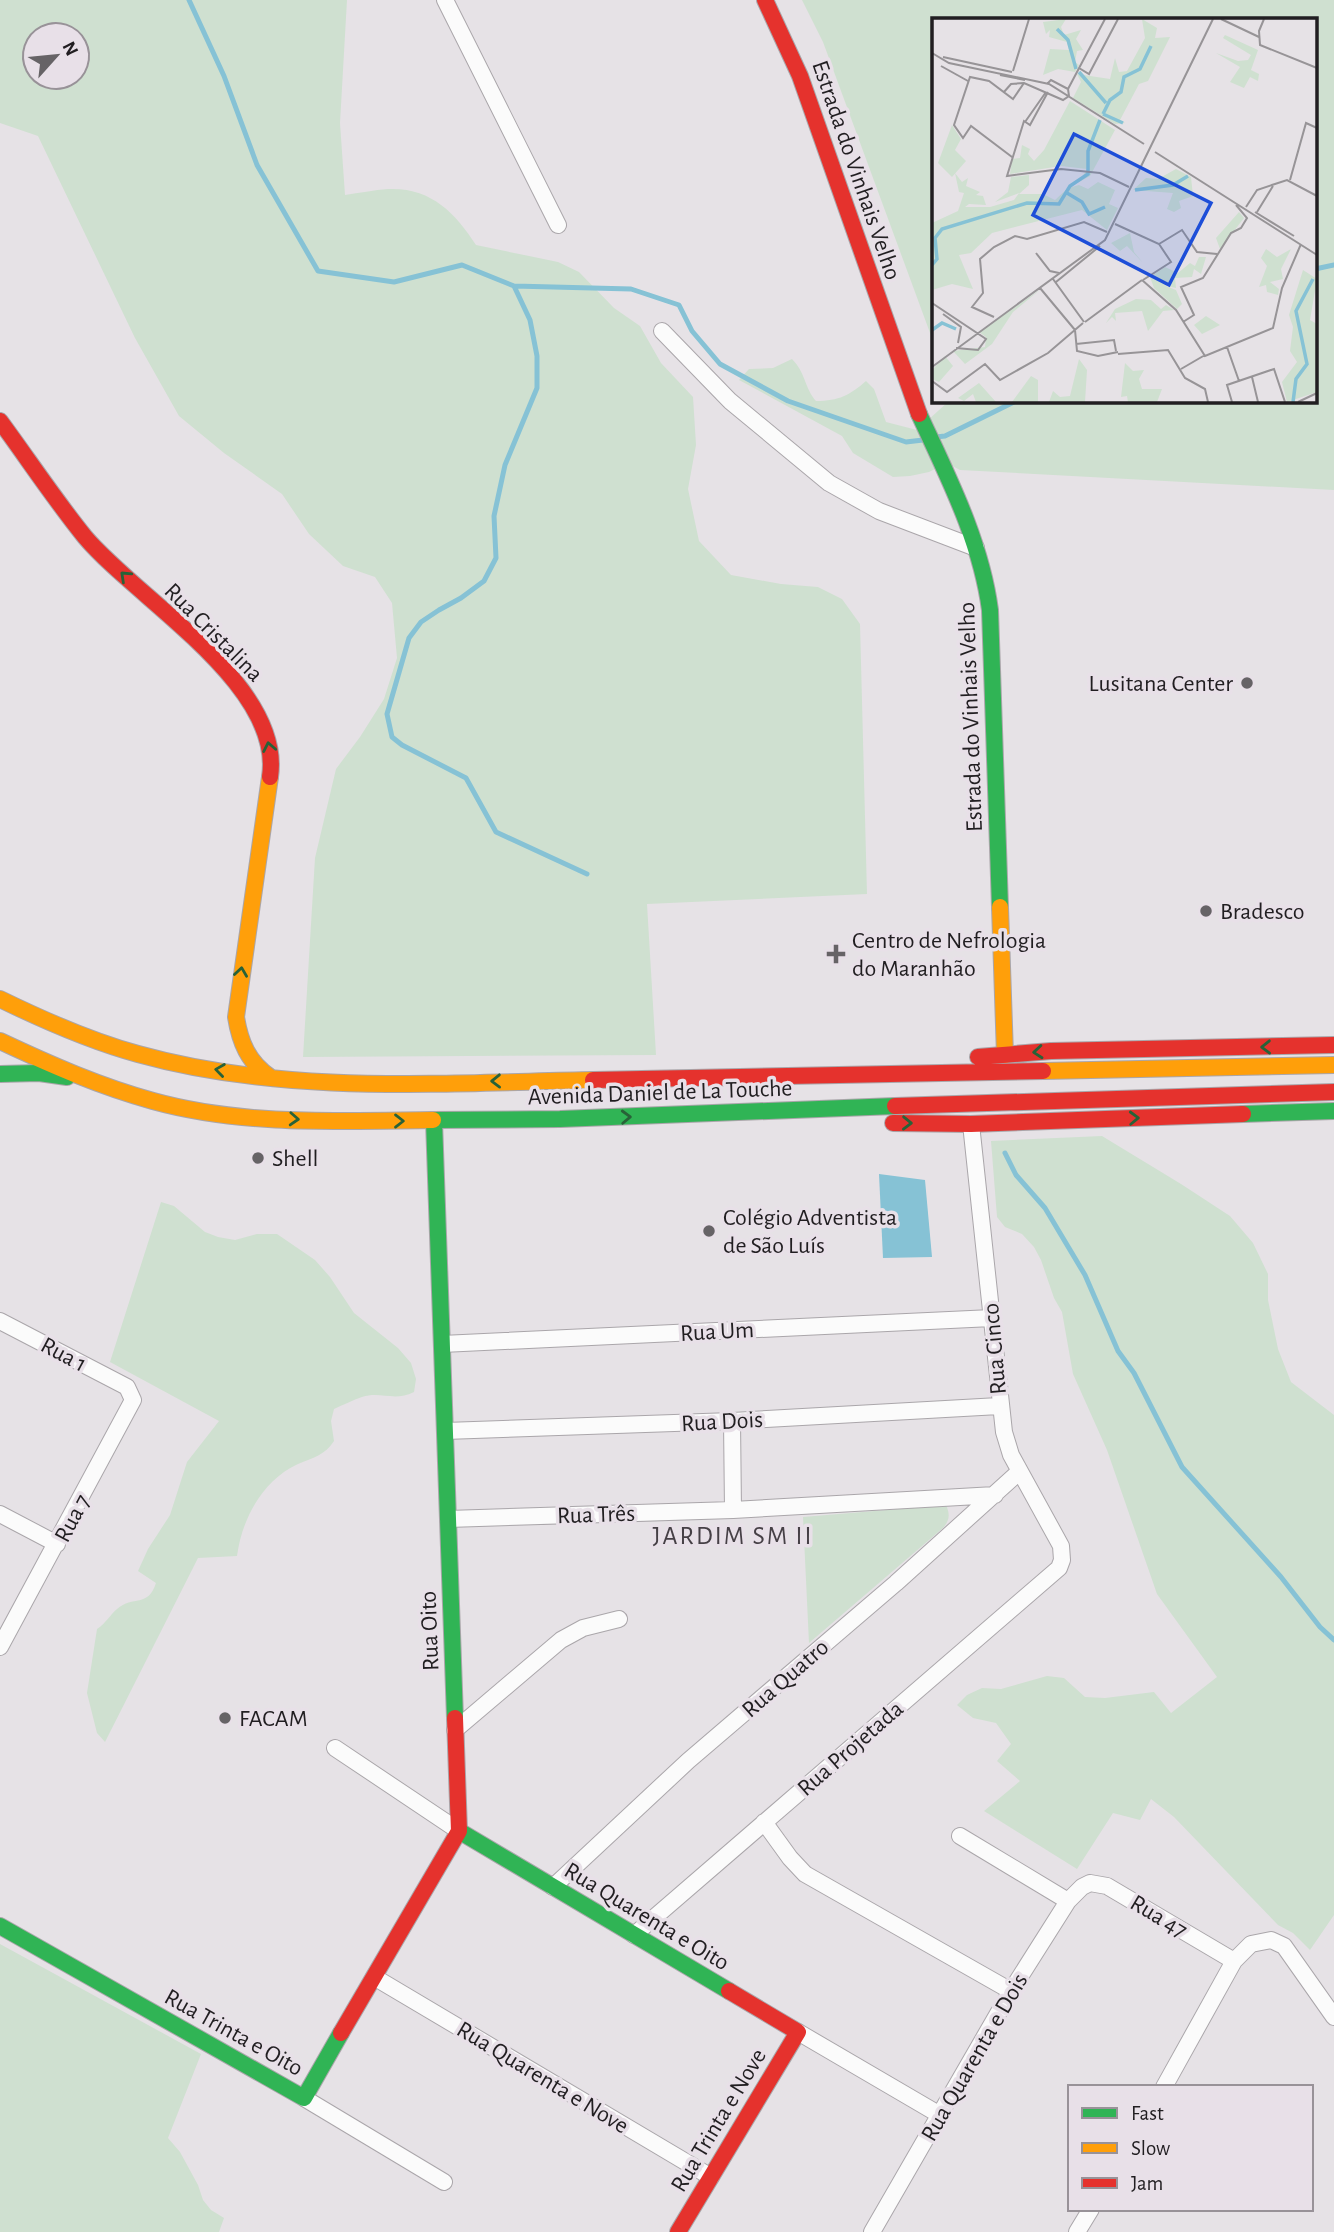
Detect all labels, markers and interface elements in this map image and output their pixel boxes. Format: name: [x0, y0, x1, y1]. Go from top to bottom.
inset map: [932, 18, 1316, 402]
north arrow: [21, 21, 91, 91]
text: N: [58, 39, 81, 59]
street label: Estrada do Vinhais Velho: [807, 58, 905, 283]
one-way arrow: [120, 572, 133, 585]
street label: Rua Cristalina: [159, 579, 267, 687]
street label: Estrada do Vinhais Velho: [955, 602, 987, 832]
place label: Lusitana Center: [1089, 672, 1233, 696]
marker: Lusitana Center: [1239, 675, 1255, 691]
one-way arrow: [262, 741, 277, 753]
place label: Bradesco: [1220, 900, 1305, 924]
marker: Bradesco: [1198, 903, 1214, 919]
place label: Centro de Nefrologia do Maranhão: [852, 929, 1046, 981]
marker: Centro de Nefrologia do Maranhão: [826, 944, 846, 964]
one-way arrow: [234, 966, 249, 978]
one-way arrow: [1260, 1039, 1271, 1054]
one-way arrow: [1033, 1044, 1044, 1059]
one-way arrow: [214, 1063, 226, 1078]
one-way arrow: [490, 1073, 501, 1089]
street label: Avenida Daniel de La Touche: [527, 1076, 793, 1110]
one-way arrow: [622, 1109, 632, 1125]
one-way arrow: [1129, 1110, 1140, 1125]
one-way arrow: [289, 1112, 300, 1127]
one-way arrow: [394, 1113, 405, 1129]
one-way arrow: [902, 1115, 912, 1131]
place label: Shell: [272, 1147, 319, 1171]
marker: Shell: [250, 1150, 266, 1166]
place label: Colégio Adventista de São Luís: [723, 1206, 897, 1258]
marker: Colégio Adventista de São Luís: [701, 1223, 717, 1239]
street label: Rua Cinco: [979, 1302, 1011, 1396]
street label: Rua Um: [680, 1318, 755, 1346]
street label: Rua 1: [37, 1333, 91, 1377]
street label: Rua Dois: [680, 1408, 764, 1436]
street label: Rua 7: [51, 1491, 95, 1546]
street label: Rua Três: [557, 1502, 635, 1528]
district label: JARDIM SM II: [652, 1523, 814, 1549]
street label: Rua Oito: [417, 1590, 443, 1672]
street label: Rua Quatro: [738, 1635, 834, 1723]
street label: Rua Projetada: [793, 1697, 908, 1801]
place label: FACAM: [239, 1707, 308, 1731]
marker: FACAM: [217, 1710, 233, 1726]
street label: Rua Quarenta e Oito: [560, 1858, 733, 1975]
street label: Rua 47: [1126, 1891, 1191, 1943]
street label: Rua Quarenta e Dois: [917, 1969, 1033, 2146]
street label: Rua Trinta e Oito: [160, 1985, 307, 2081]
street label: Rua Quarenta e Nove: [452, 2017, 633, 2139]
street label: Rua Trinta e Nove: [667, 2045, 771, 2196]
legend: [1068, 2085, 1313, 2211]
text: Fast: [1131, 2103, 1164, 2124]
text: Slow: [1131, 2138, 1170, 2159]
text: Jam: [1131, 2173, 1163, 2194]

